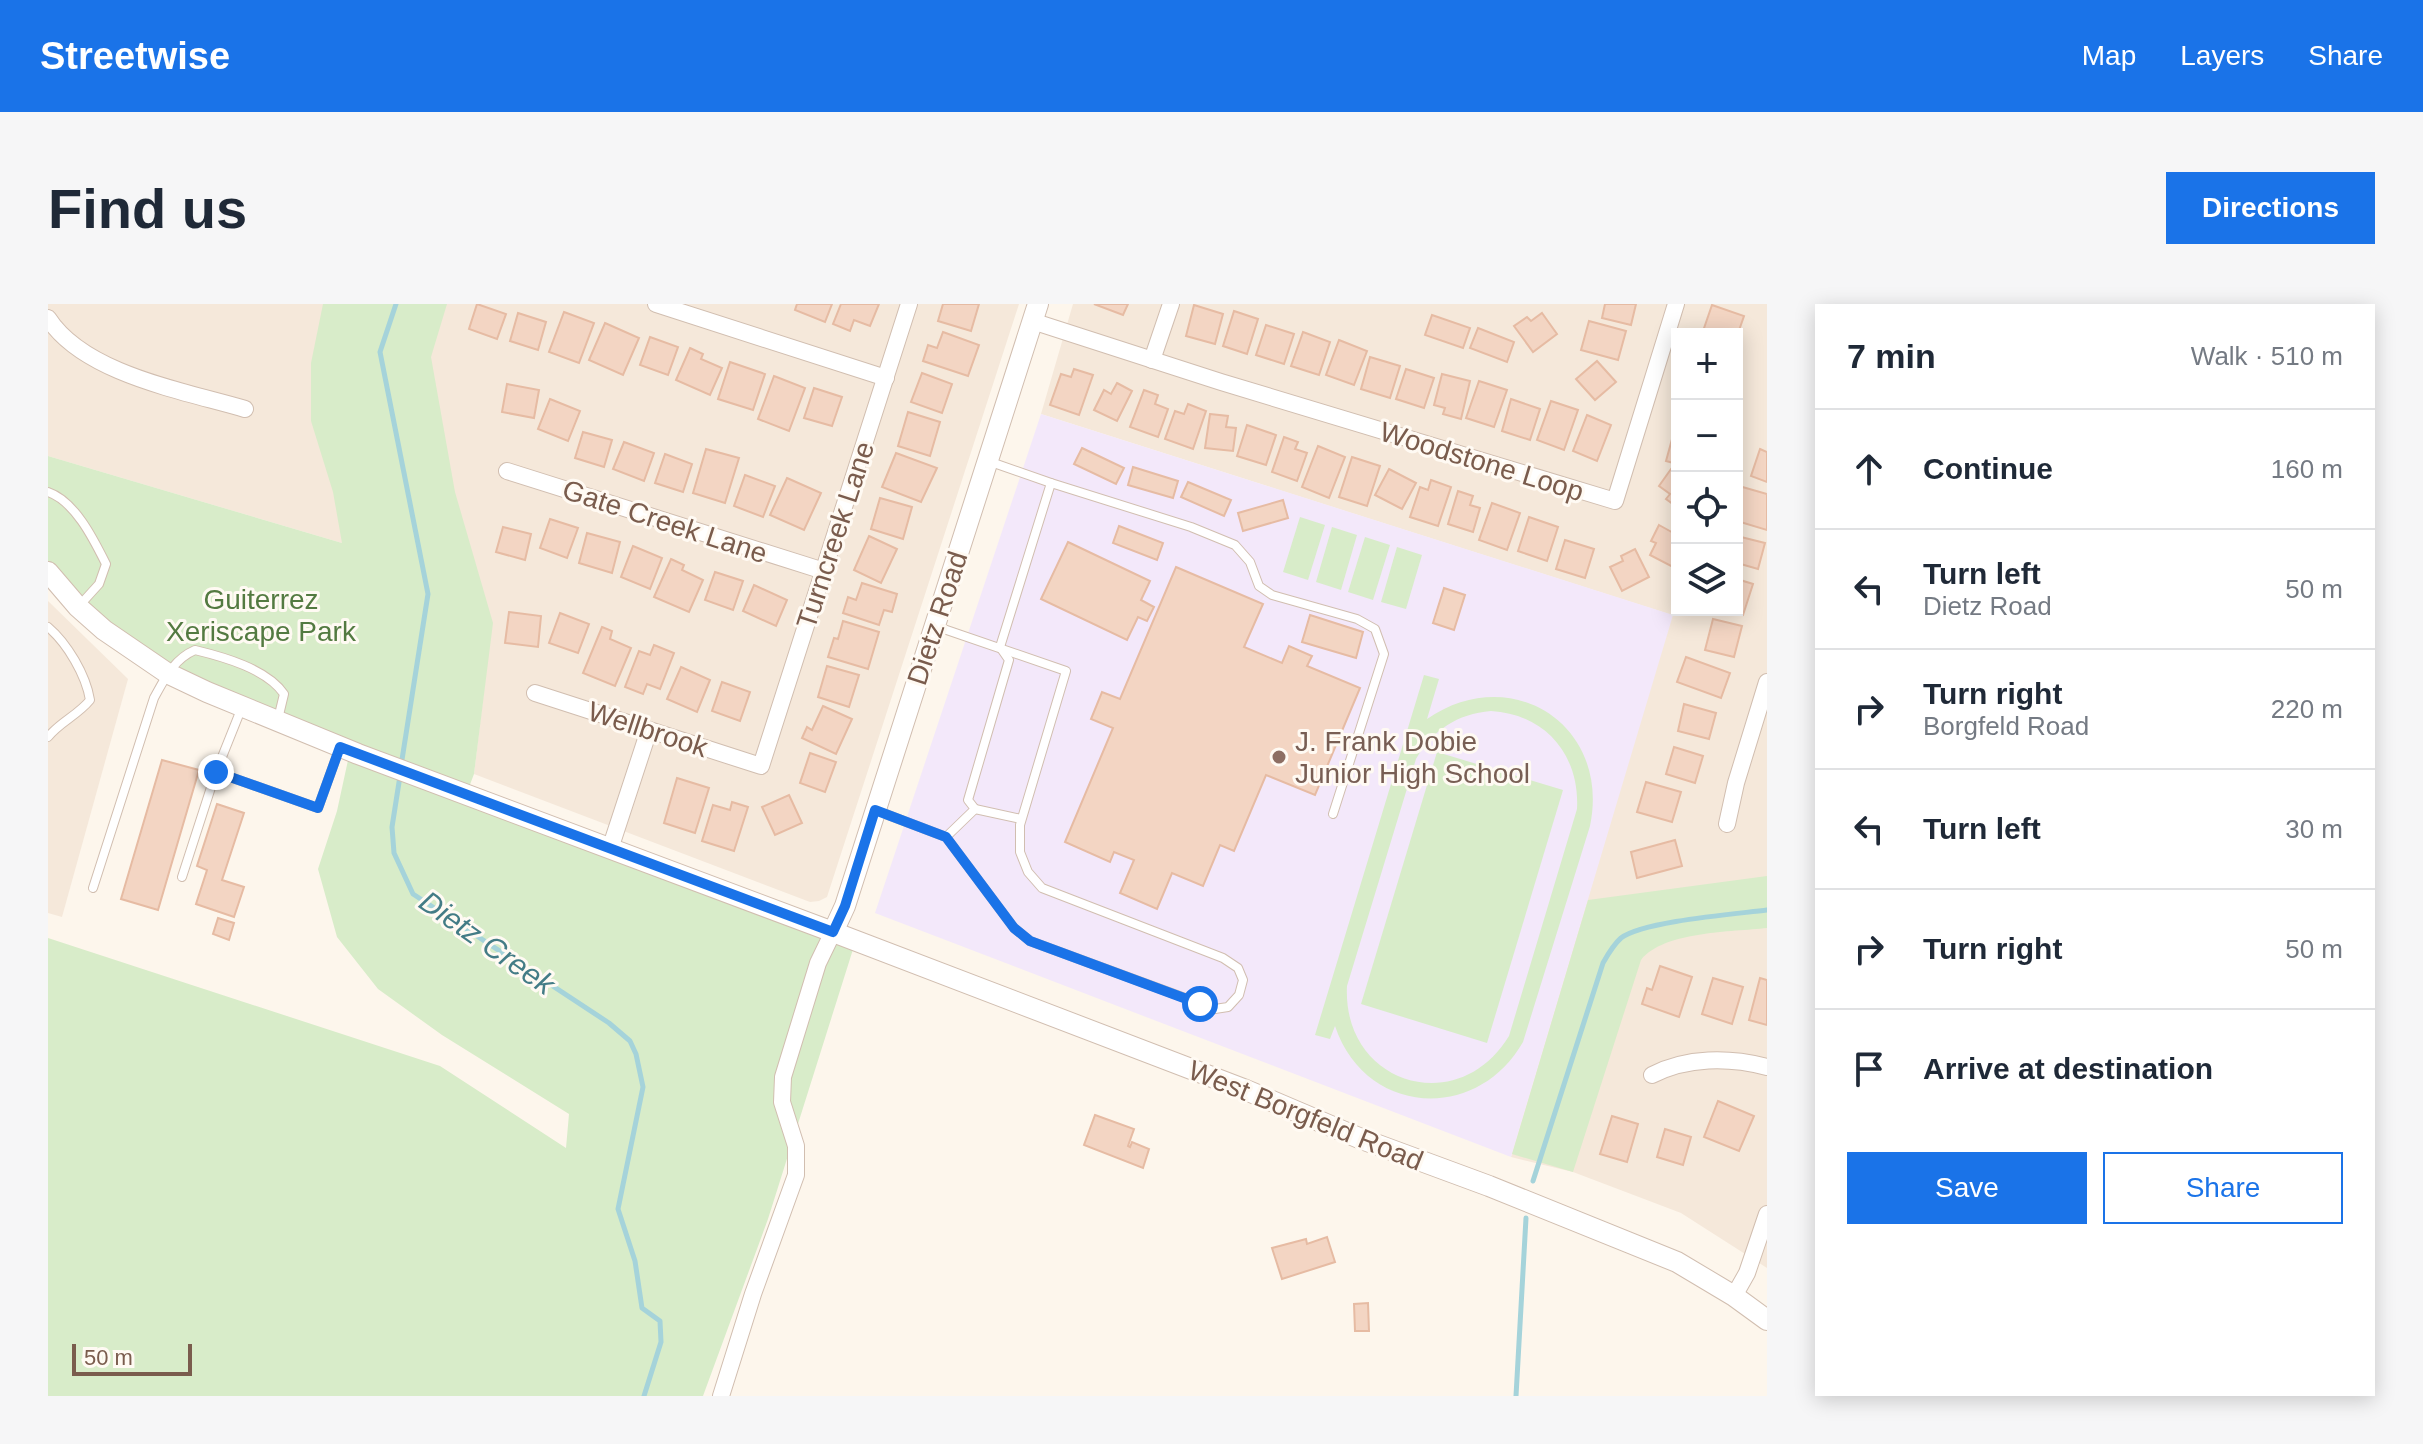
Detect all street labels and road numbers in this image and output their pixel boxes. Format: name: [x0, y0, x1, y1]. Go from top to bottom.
street label: Woodstone Loop: [1376, 416, 1587, 507]
street label: Turncreek Lane: [791, 438, 880, 633]
street label: Gate Creek Lane: [559, 474, 771, 569]
street label: Dietz Road: [901, 547, 974, 689]
street label: Wellbrook: [584, 696, 713, 764]
street label: West Borgfeld Road: [1184, 1054, 1428, 1177]

